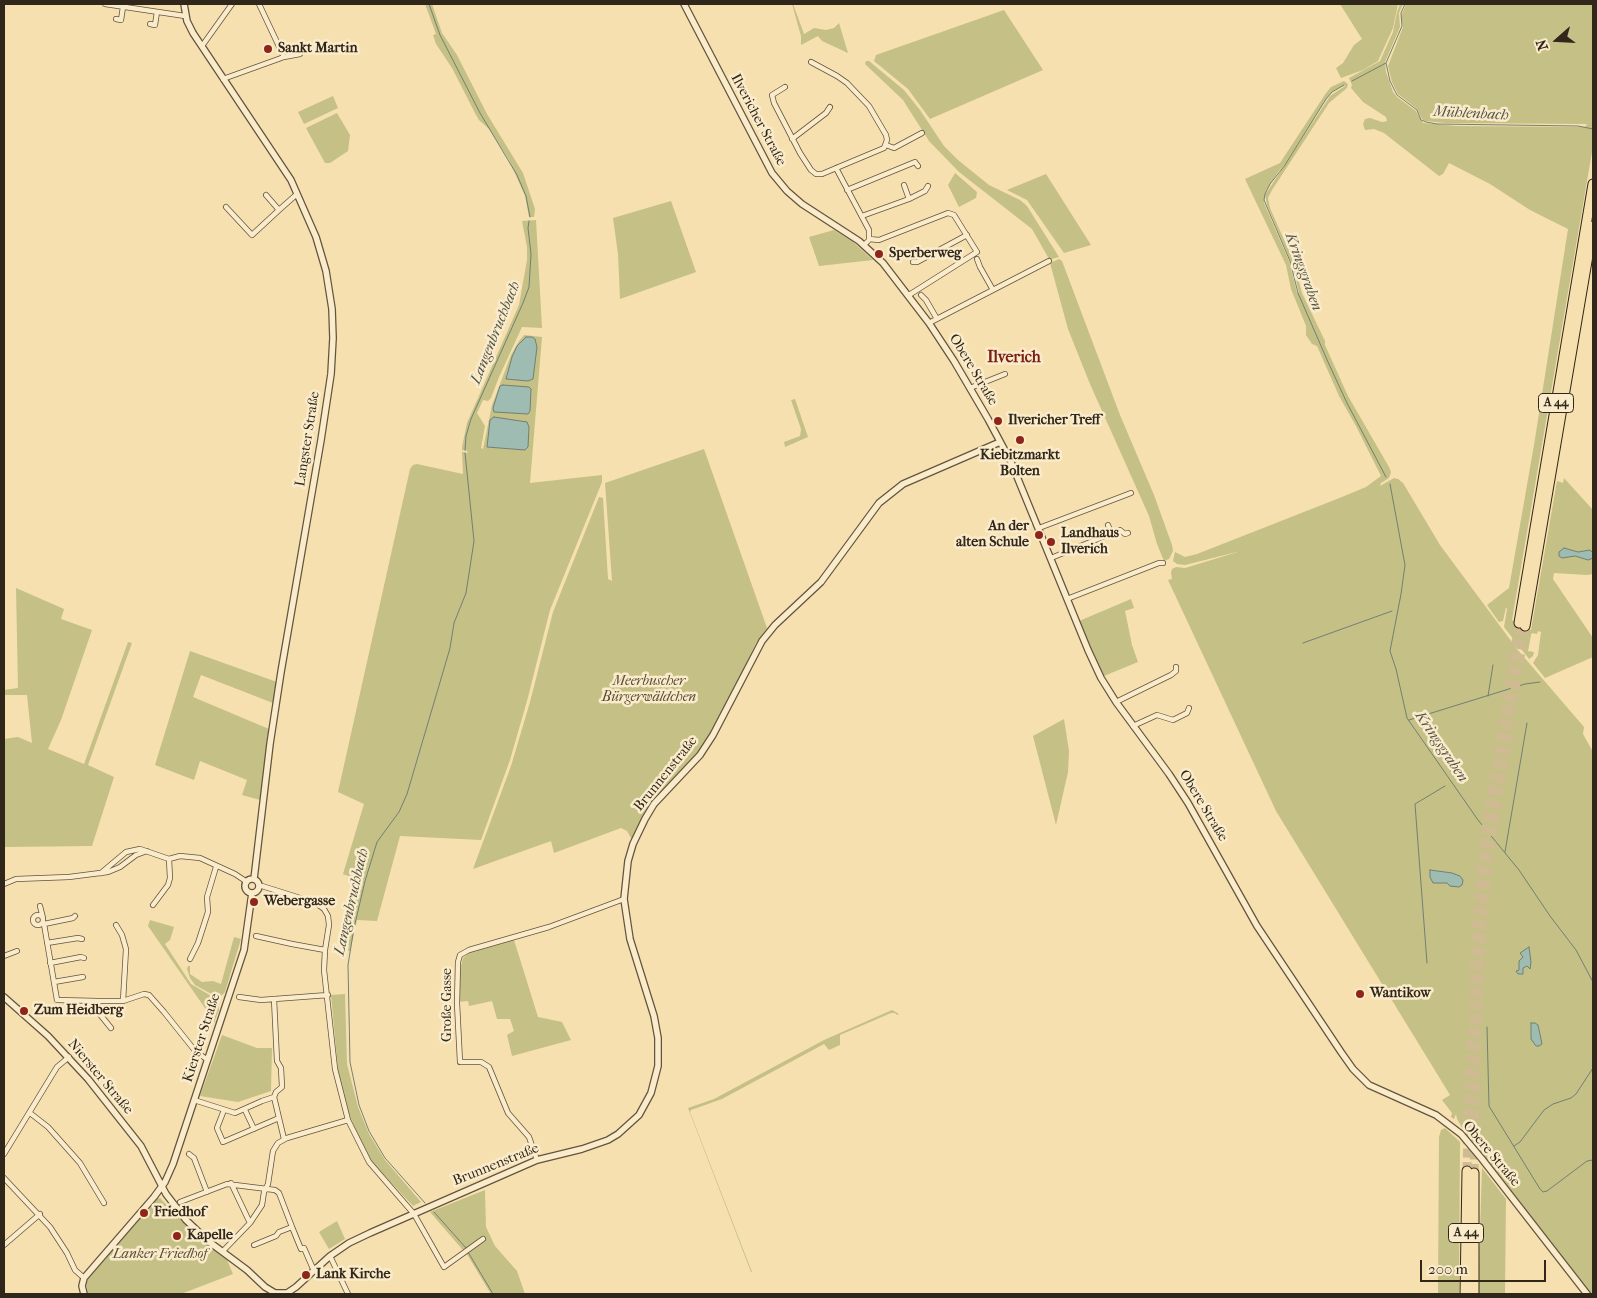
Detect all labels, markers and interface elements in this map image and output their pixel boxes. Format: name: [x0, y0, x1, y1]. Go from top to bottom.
north arrow: [1532, 15, 1582, 65]
text: N: [1533, 37, 1552, 53]
place label: Sankt Martin: [278, 41, 358, 57]
marker: Sankt Martin: [262, 43, 274, 55]
street label: Ilvericher Straße: [727, 71, 789, 169]
water label: Mühlenbach: [1433, 103, 1509, 125]
water label: Kringsgraben: [1281, 230, 1325, 314]
place label: Sperberweg: [889, 246, 962, 262]
marker: Sperberweg: [873, 248, 885, 260]
water label: Langenbruchbach: [467, 279, 525, 387]
street label: Obere Straße: [945, 331, 1001, 409]
district label: Ilverich: [987, 348, 1041, 368]
street label: Langster Straße: [292, 390, 324, 488]
road number: A 44: [1538, 393, 1574, 412]
place label: Ilvericher Treff: [1008, 413, 1100, 429]
marker: Ilvericher Treff: [992, 415, 1004, 427]
marker: Kiebitzmarkt Bolten: [1014, 434, 1026, 446]
place label: Kiebitzmarkt Bolten: [980, 448, 1060, 481]
place label: An der alten Schule: [956, 519, 1029, 552]
place label: Landhaus Ilverich: [1061, 526, 1119, 558]
marker: An der alten Schule: [1033, 529, 1045, 541]
marker: Landhaus Ilverich: [1045, 536, 1057, 548]
park label: Meerbuscher Bürgerwäldchen: [602, 674, 696, 706]
water label: Kringsgraben: [1411, 708, 1471, 786]
street label: Brunnenstraße: [631, 733, 701, 815]
street label: Obere Straße: [1175, 767, 1231, 845]
water label: Langenbruchbach: [331, 847, 373, 957]
place label: Webergasse: [264, 894, 335, 910]
marker: Webergasse: [248, 896, 260, 908]
street label: Große Gasse: [440, 968, 456, 1042]
place label: Wantikow: [1370, 986, 1431, 1002]
marker: Wantikow: [1354, 988, 1366, 1000]
street label: Kierster Straße: [180, 991, 224, 1085]
place label: Zum Heidberg: [34, 1003, 123, 1019]
marker: Zum Heidberg: [18, 1005, 30, 1017]
street label: Nierster Straße: [64, 1036, 136, 1118]
street label: Obere Straße: [1459, 1118, 1523, 1190]
street label: Brunnenstraße: [450, 1140, 542, 1190]
place label: Friedhof: [154, 1205, 205, 1221]
marker: Friedhof: [138, 1207, 150, 1219]
road number: A 44: [1448, 1224, 1484, 1242]
place label: Kapelle: [187, 1228, 233, 1244]
marker: Kapelle: [171, 1230, 183, 1242]
park label: Lanker Friedhof: [113, 1247, 207, 1263]
scale bar: [1422, 1250, 1548, 1282]
text: 200 m: [1428, 1260, 1468, 1278]
place label: Lank Kirche: [316, 1267, 390, 1283]
marker: Lank Kirche: [300, 1269, 312, 1281]

